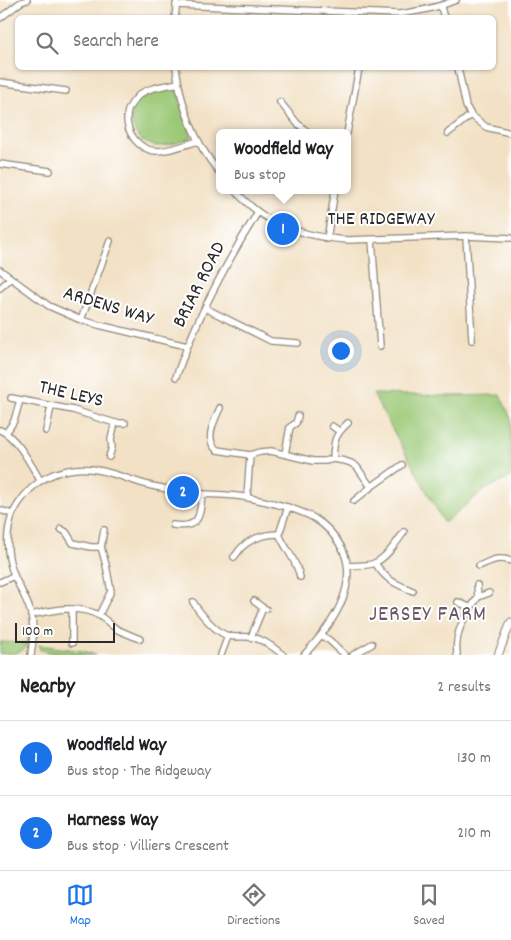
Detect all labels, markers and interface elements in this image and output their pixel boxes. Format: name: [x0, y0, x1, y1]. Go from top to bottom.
search box: [15, 15, 496, 70]
icon: search: [33, 29, 61, 57]
text: Search here: [73, 29, 159, 56]
popup: [216, 129, 351, 194]
text: Woodfield Way: [234, 137, 333, 164]
text: Bus stop: [234, 164, 286, 187]
street label: THE RIDGEWAY: [327, 206, 435, 234]
pin: 1: [267, 210, 299, 248]
street label: BRIAR ROAD: [166, 237, 234, 333]
street label: ARDENS WAY: [59, 280, 157, 334]
your location: [328, 338, 354, 364]
street label: THE LEYS: [36, 374, 106, 416]
pin: 2: [167, 473, 199, 511]
district label: JERSEY FARM: [369, 600, 487, 631]
scale bar: [15, 620, 115, 643]
text: 100 m: [22, 622, 53, 642]
text: Nearby: [20, 673, 75, 703]
text: 2 results: [437, 676, 491, 699]
text: Woodfield Way: [67, 733, 166, 760]
text: 1: [34, 747, 38, 770]
text: 130 m: [457, 747, 491, 770]
text: Bus stop · The Ridgeway: [67, 760, 211, 783]
text: Harness Way: [67, 808, 158, 835]
text: 2: [33, 822, 40, 845]
text: 210 m: [457, 822, 491, 845]
text: Bus stop · Villiers Crescent: [67, 835, 229, 858]
tab: Map: [66, 881, 94, 931]
tab: Directions: [227, 881, 280, 931]
tab: Saved: [413, 881, 445, 931]

